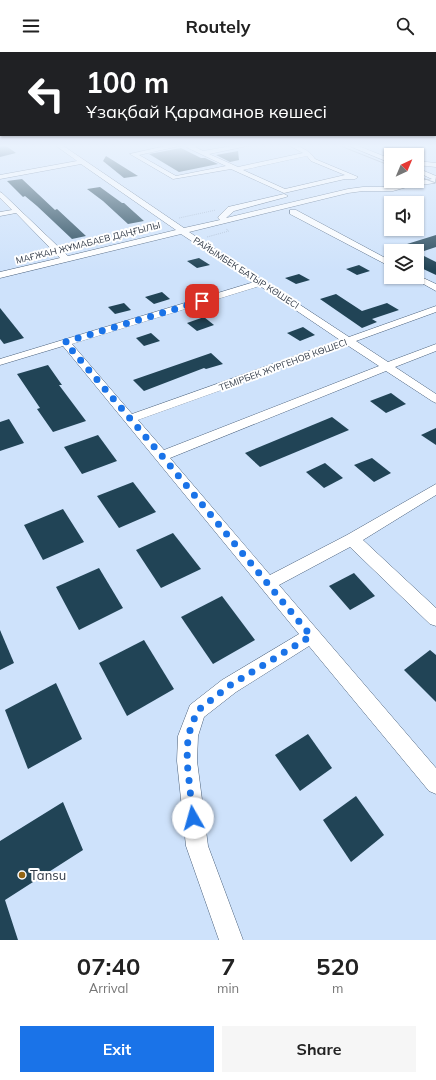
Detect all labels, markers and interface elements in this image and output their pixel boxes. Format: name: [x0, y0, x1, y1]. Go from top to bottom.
icon: menu: [20, 15, 42, 37]
text: Routely: [186, 15, 250, 38]
icon: search: [394, 15, 416, 37]
text: 100 m: [86, 65, 169, 100]
icon: left: [20, 68, 72, 120]
text: Ұзақбай Қараманов көшесі: [86, 100, 327, 123]
north arrow: [384, 148, 424, 188]
map controls: [384, 148, 424, 284]
button: sound: [384, 196, 424, 236]
street label: МАҒЖАН ЖҰМАБАЕВ ДАҢҒЫЛЫ: [15, 219, 161, 266]
street label: РАЙЫМБЕК БАТЫР КӨШЕСІ: [191, 234, 301, 311]
button: layers: [384, 244, 424, 284]
pin: [185, 284, 219, 318]
icon: arrive: [191, 290, 213, 312]
street label: ТЕМІРБЕК ЖҮРГЕНОВ КӨШЕСІ: [217, 336, 348, 393]
position arrow: [172, 797, 214, 839]
place label: Tansu: [30, 867, 66, 883]
marker: Tansu: [17, 870, 27, 880]
text: 07:40: [77, 951, 140, 981]
text: 7: [221, 951, 235, 981]
text: 520: [316, 951, 359, 981]
text: Arrival: [89, 980, 128, 996]
text: min: [217, 980, 239, 996]
text: m: [332, 980, 343, 996]
button: Exit: [20, 1026, 214, 1072]
button: Share: [222, 1026, 416, 1072]

